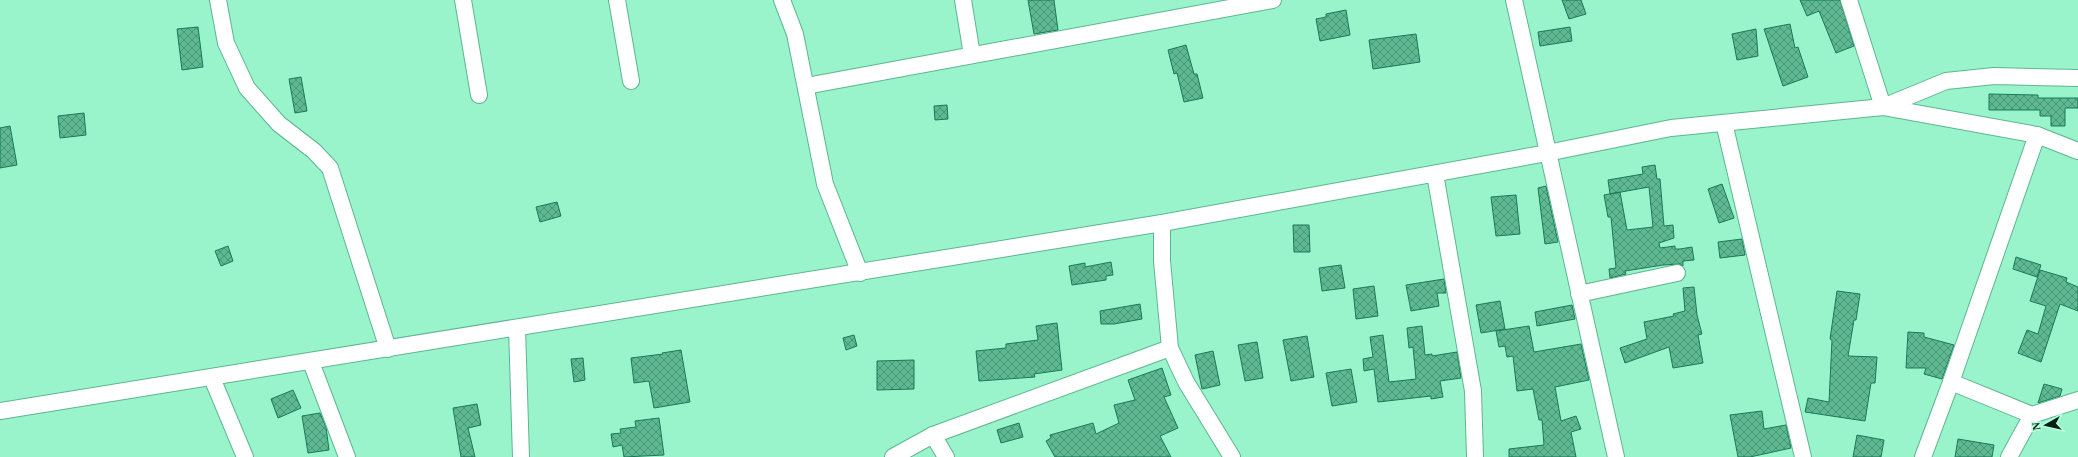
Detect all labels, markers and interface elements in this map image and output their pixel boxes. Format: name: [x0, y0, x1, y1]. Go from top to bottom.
north arrow: [2026, 405, 2066, 445]
text: N: [2030, 422, 2043, 431]

